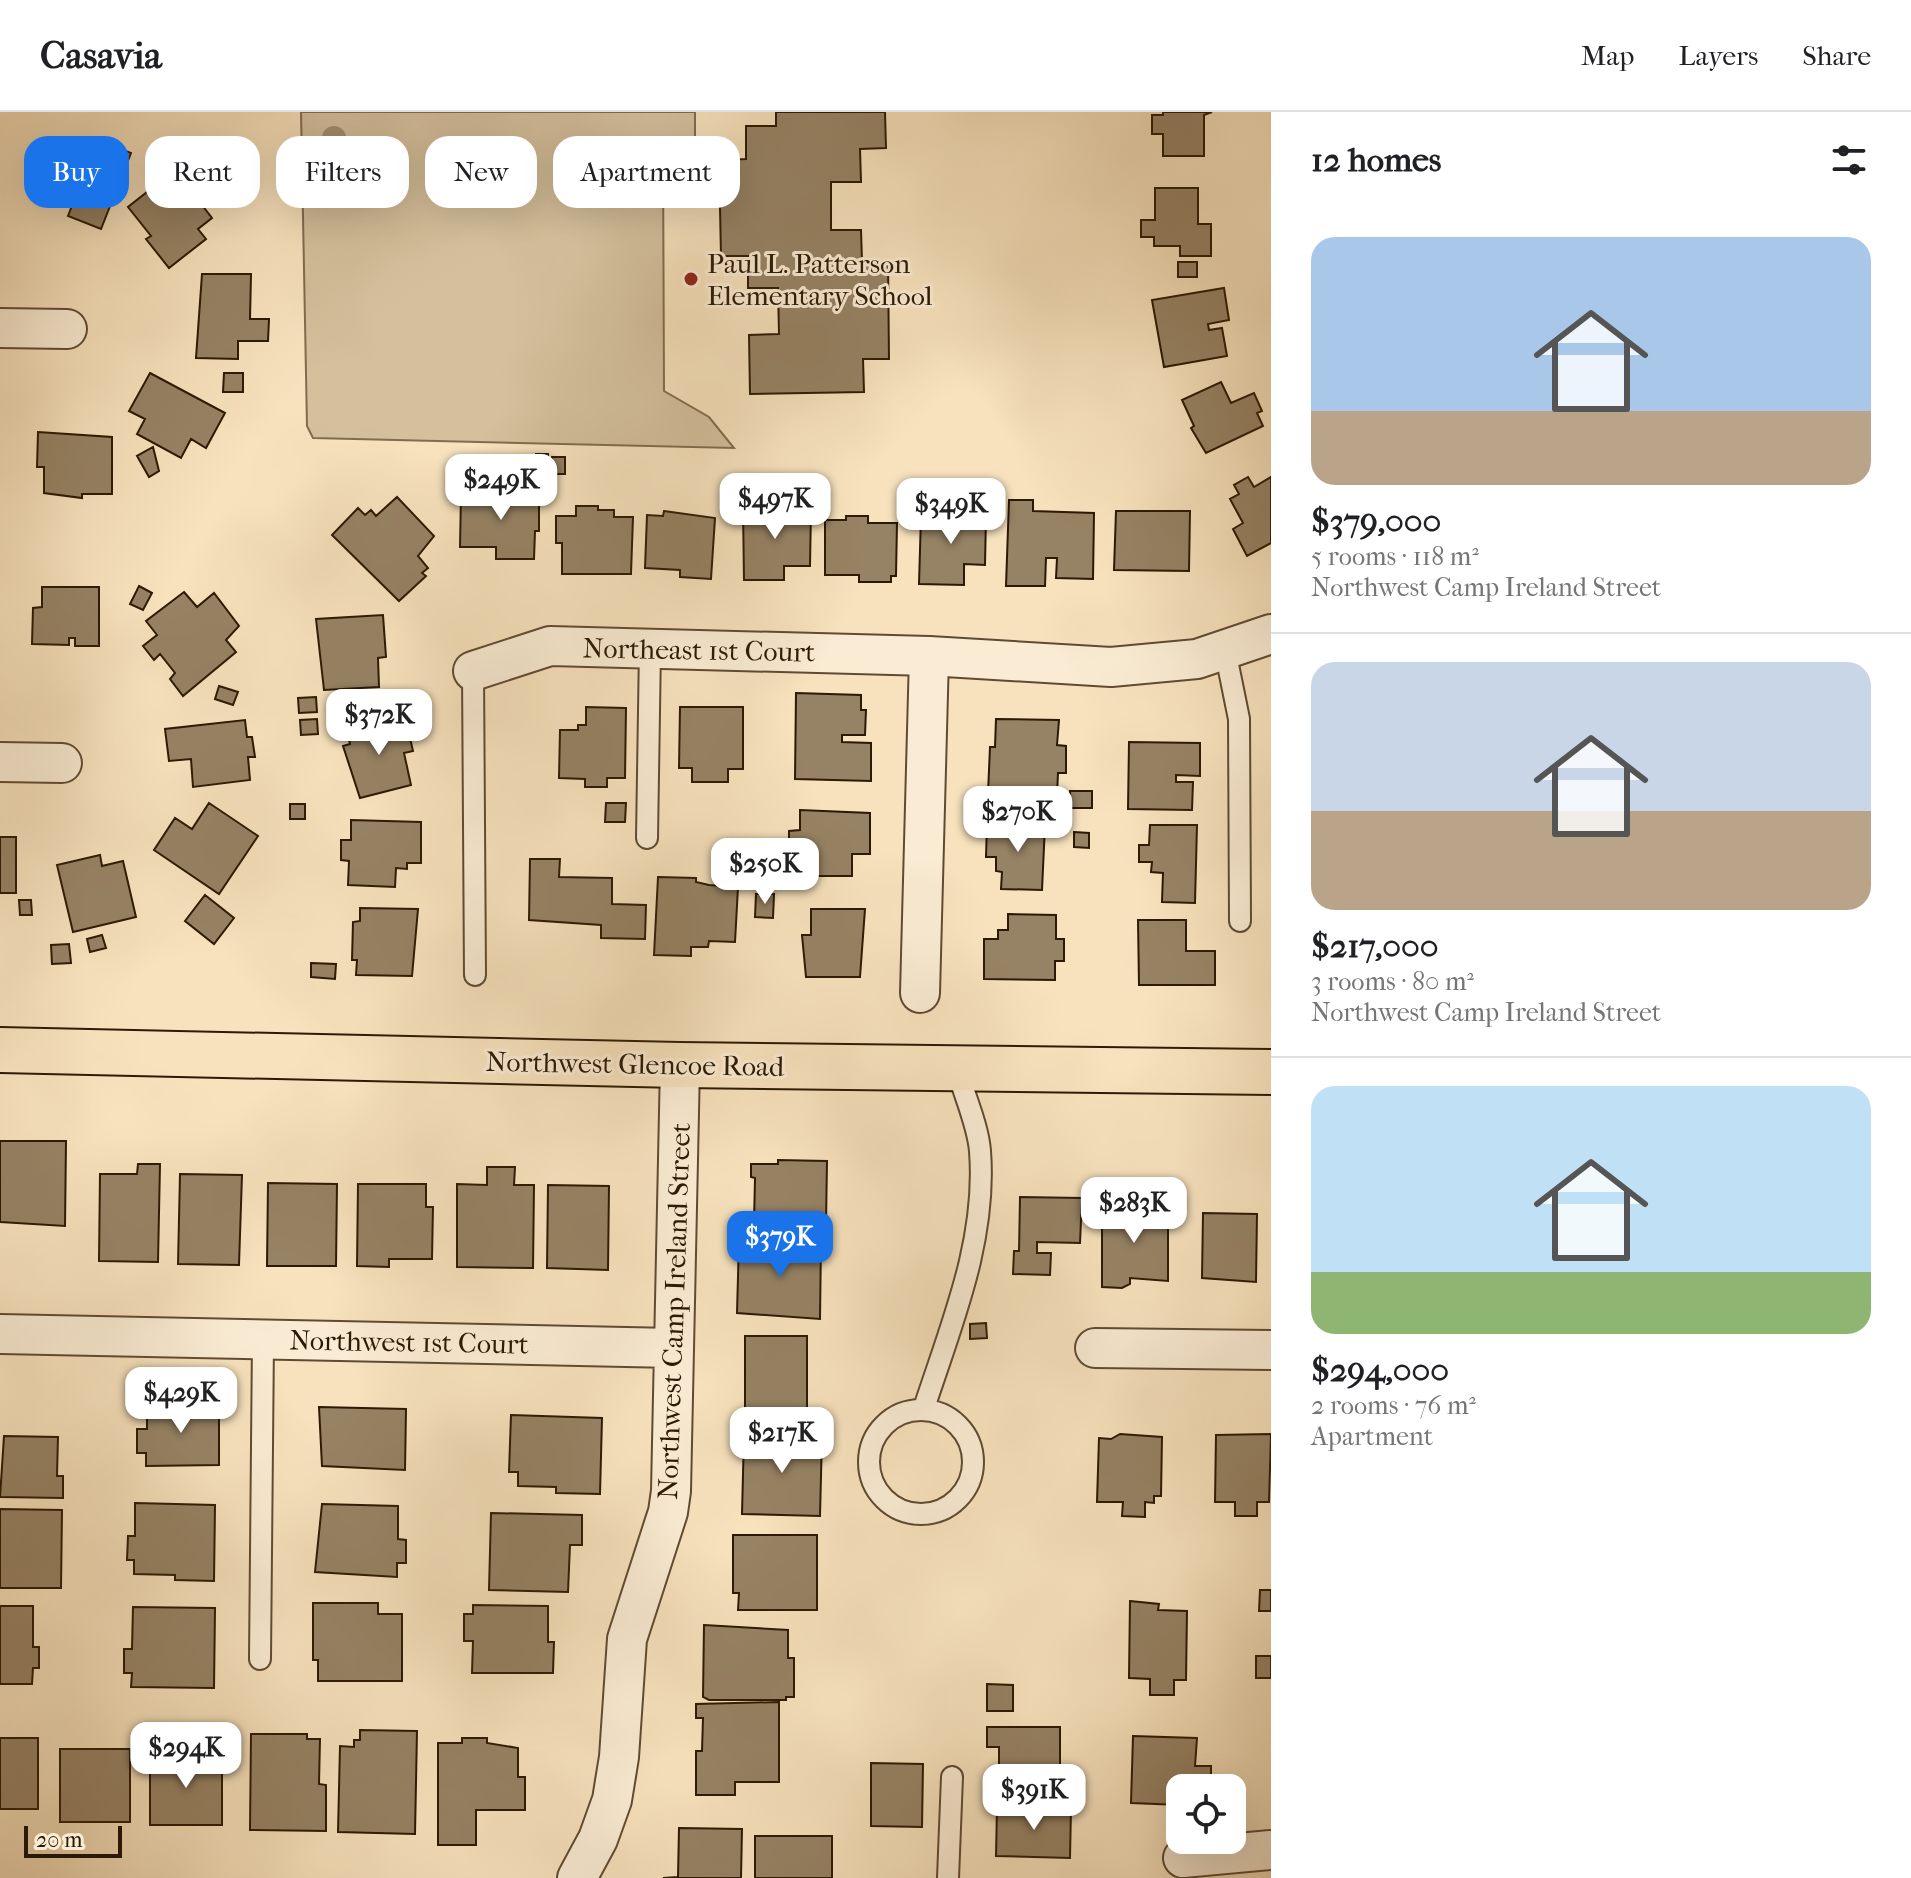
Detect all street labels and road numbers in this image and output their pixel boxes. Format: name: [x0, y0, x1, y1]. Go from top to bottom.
street label: Northeast 1st Court: [582, 631, 816, 669]
street label: Northwest Glencoe Road: [485, 1045, 785, 1083]
street label: Northwest Camp Ireland Street: [651, 1122, 697, 1500]
street label: Northwest 1st Court: [289, 1323, 529, 1361]

